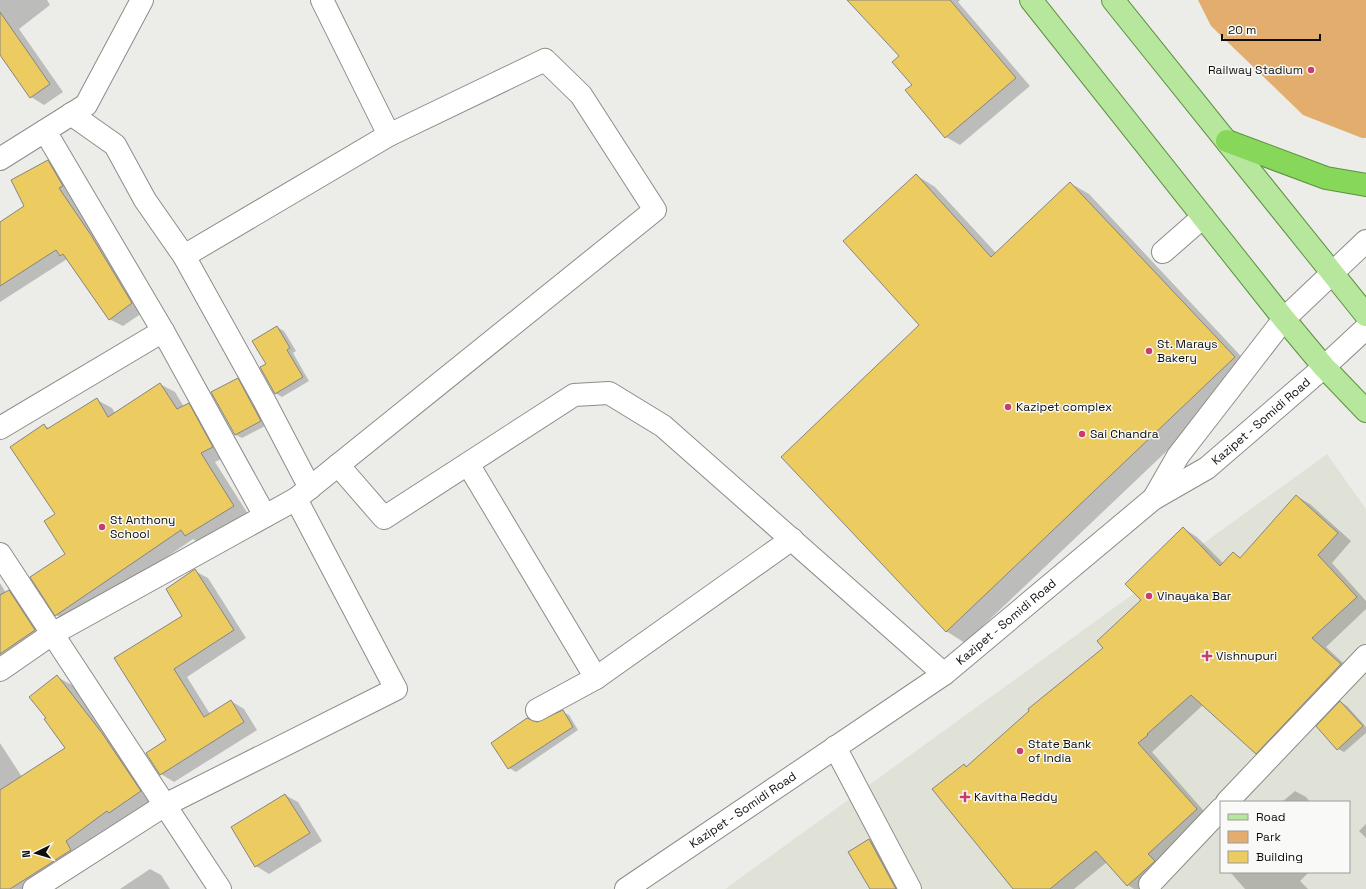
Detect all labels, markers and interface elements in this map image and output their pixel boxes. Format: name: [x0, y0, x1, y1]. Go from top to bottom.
scale bar: [1222, 16, 1320, 42]
text: 20 m: [1228, 22, 1256, 38]
place label: Railway Stadium: [1208, 62, 1303, 78]
marker: Railway Stadium: [1306, 65, 1316, 75]
place label: St. Marays Bakery: [1157, 336, 1218, 366]
marker: St. Marays Bakery: [1144, 346, 1154, 356]
street label: Kazipet - Somidi Road: [1208, 374, 1314, 469]
place label: Kazipet complex: [1016, 399, 1112, 415]
marker: Kazipet complex: [1003, 402, 1013, 412]
place label: Sai Chandra: [1090, 426, 1159, 442]
marker: Sai Chandra: [1077, 429, 1087, 439]
place label: St Anthony School: [110, 512, 175, 542]
marker: St Anthony School: [97, 522, 107, 532]
street label: Kazipet - Somidi Road: [953, 575, 1060, 668]
place label: Vinayaka Bar: [1157, 588, 1232, 604]
marker: Vinayaka Bar: [1144, 591, 1154, 601]
place label: Vishnupuri: [1216, 648, 1277, 664]
marker: Vishnupuri: [1201, 650, 1213, 662]
place label: State Bank of India: [1028, 736, 1092, 766]
marker: State Bank of India: [1015, 746, 1025, 756]
street label: Kazipet - Somidi Road: [686, 768, 799, 852]
place label: Kavitha Reddy: [974, 789, 1058, 805]
marker: Kavitha Reddy: [959, 791, 971, 803]
legend: [1220, 801, 1350, 873]
text: Road: [1256, 809, 1285, 825]
text: Park: [1256, 829, 1281, 845]
north arrow: [16, 833, 56, 873]
text: Building: [1256, 849, 1303, 865]
text: N: [19, 850, 33, 858]

